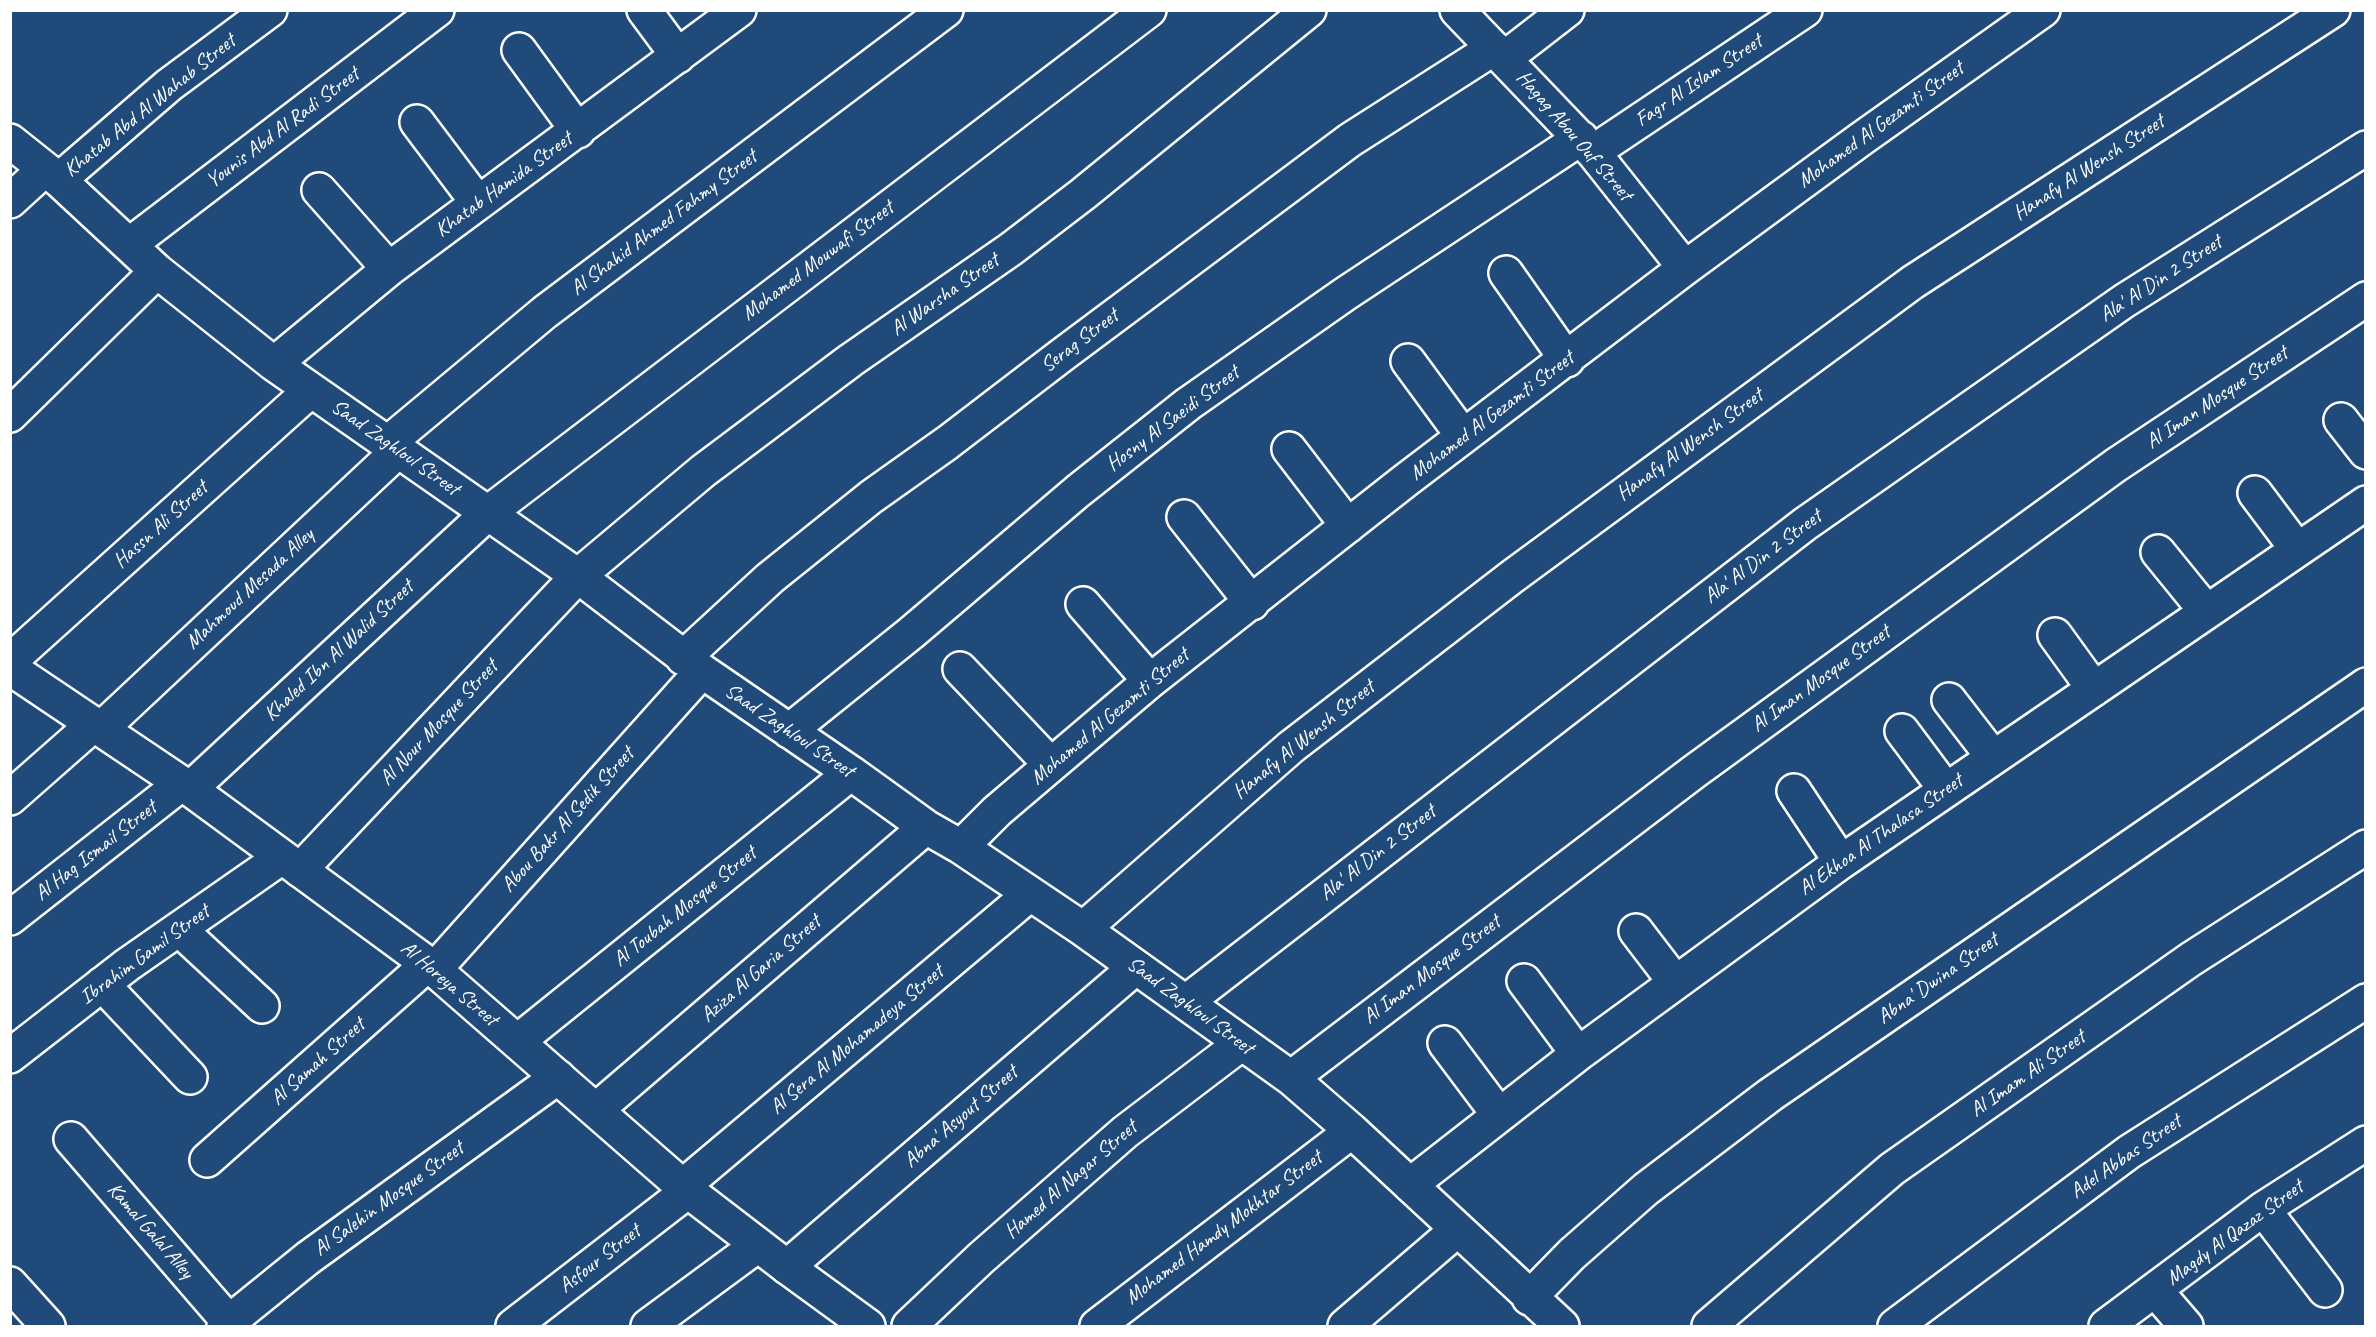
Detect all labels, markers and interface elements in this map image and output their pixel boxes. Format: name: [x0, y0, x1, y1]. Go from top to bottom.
street label: Khatab Abd Al Wahab Street: [59, 29, 241, 183]
street label: Fagr Al Islam Street: [1631, 29, 1767, 133]
street label: Mohamed Al Gezamti Street: [1793, 56, 1969, 194]
street label: Younis Abd Al Radi Street: [201, 62, 365, 194]
street label: Hagag Abou Ouf Street: [1510, 66, 1638, 206]
street label: Hanafy Al Wensh Street: [2009, 110, 2169, 226]
street label: Khatab Hamida Street: [430, 127, 578, 243]
street label: Al Shahid Ahmed Fahmy Street: [566, 144, 762, 302]
street label: Mohamed Mouwafi Street: [737, 196, 899, 326]
street label: Ala' Al Din 2 Street: [2095, 230, 2227, 328]
street label: Al Warsha Street: [886, 248, 1004, 342]
street label: Serag Street: [1036, 304, 1124, 378]
street label: Al Iman Mosque Street: [2141, 341, 2293, 455]
street label: Mohamed Al Gezamti Street: [1405, 346, 1579, 486]
street label: Hosny Al Saeidi Street: [1101, 361, 1245, 477]
street label: Hanafy Al Wensh Street: [1612, 383, 1768, 507]
street label: Saad Zaghloul Street: [326, 394, 464, 502]
street label: Hassn Ali Street: [108, 476, 214, 574]
street label: Ala' Al Din 2 Street: [1699, 504, 1827, 610]
street label: Mahmoud Mesada Alley: [181, 523, 319, 655]
street label: Khaled Ibn Al Walid Street: [259, 575, 419, 727]
street label: Al Iman Mosque Street: [1746, 620, 1896, 738]
street label: Mohamed Al Gezamti Street: [1025, 643, 1195, 791]
street label: Al Nour Mosque Street: [374, 655, 504, 791]
street label: Hanafy Al Wensh Street: [1228, 675, 1380, 805]
street label: Saad Zaghloul Street: [719, 678, 859, 784]
street label: Abou Bakr Al Sedik Street: [496, 742, 640, 898]
street label: Al Ekhoa Al Thalasa Street: [1794, 769, 1968, 901]
street label: Al Hag Ismail Street: [30, 795, 162, 907]
street label: Ala' Al Din 2 Street: [1315, 800, 1441, 906]
street label: Al Toubah Mosque Street: [608, 841, 762, 973]
street label: Ibrahim Gamil Street: [75, 899, 215, 1011]
street label: Aziza Al Garia Street: [696, 910, 826, 1028]
street label: Al Iman Mosque Street: [1358, 910, 1506, 1030]
street label: Abna' Dwina Street: [1873, 928, 2003, 1030]
street label: Al Horeya Street: [395, 936, 503, 1032]
street label: Saad Zaghloul Street: [1122, 952, 1258, 1060]
street label: Al Sera Al Mohamadeya Street: [765, 960, 949, 1120]
street label: Al Samah Street: [265, 1013, 371, 1111]
street label: Al Imam Ali Street: [1965, 1025, 2091, 1123]
street label: Abna' Asyout Street: [899, 1060, 1023, 1174]
street label: Adel Abbas Street: [2065, 1109, 2187, 1205]
street label: Hamed Al Nagar Street: [999, 1115, 1143, 1245]
street label: Al Salehin Mosque Street: [309, 1136, 469, 1262]
street label: Mohamed Hamdy Mokhtar Street: [1120, 1146, 1328, 1310]
street label: Magdy Al Qazaz Street: [2161, 1175, 2309, 1291]
street label: Kamal Galal Alley: [101, 1178, 199, 1284]
street label: Asfour Street: [554, 1219, 646, 1299]

